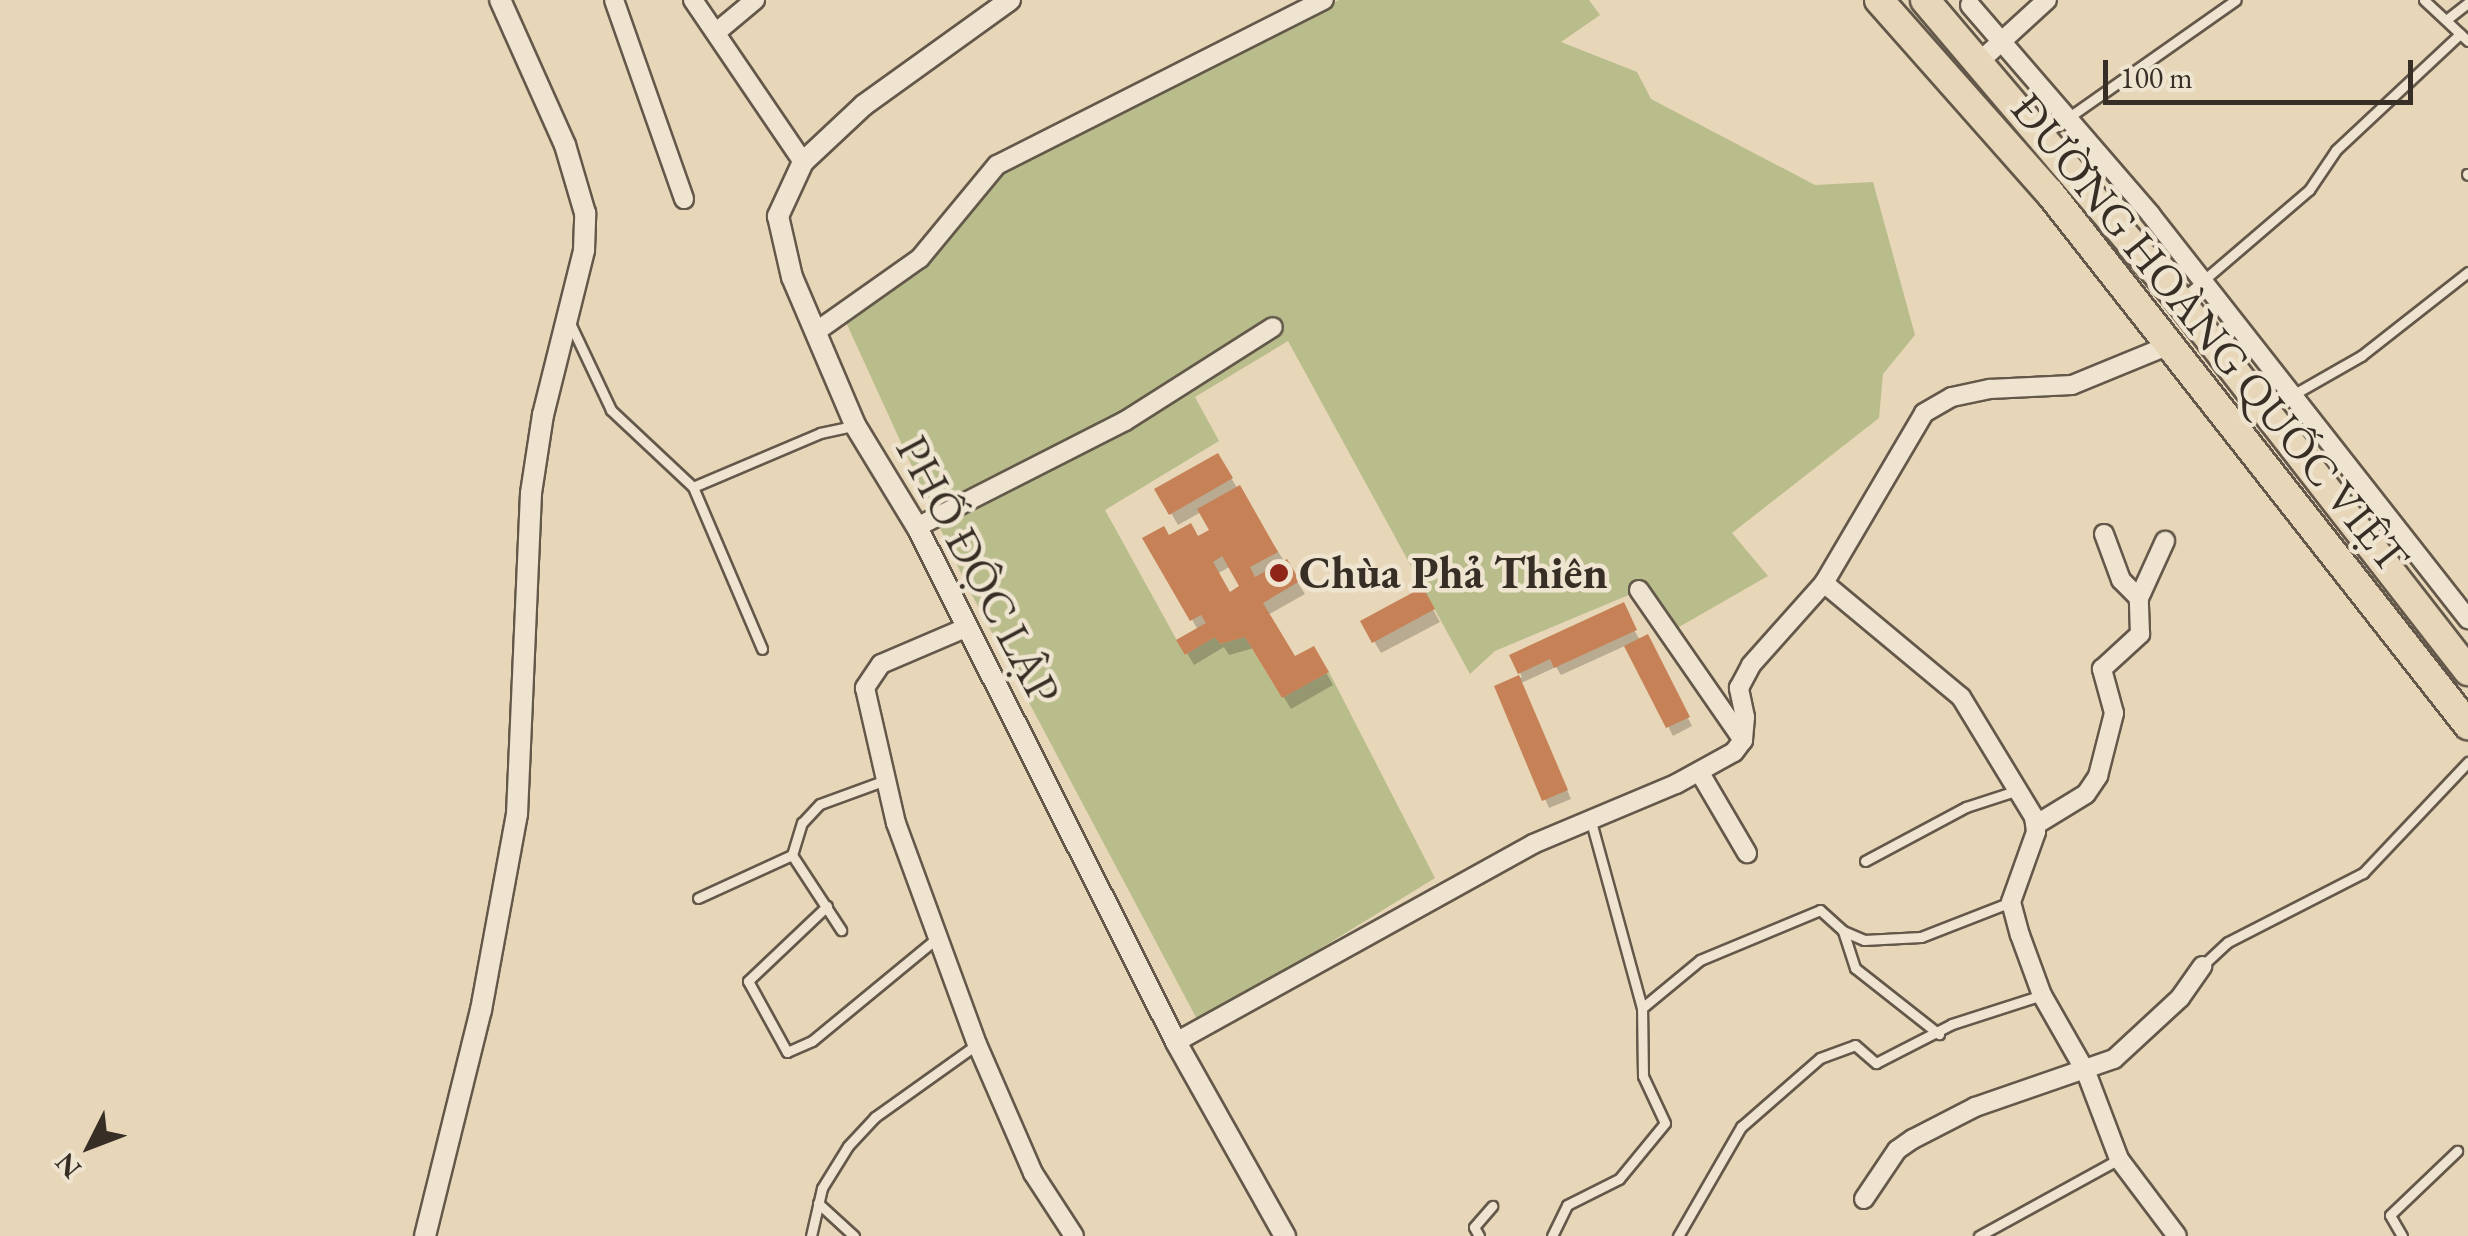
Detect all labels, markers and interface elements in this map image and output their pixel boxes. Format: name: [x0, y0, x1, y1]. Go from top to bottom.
scale bar: [2108, 40, 2418, 102]
text: 100 m: [2120, 58, 2193, 97]
street label: ĐƯỜNG HOÀNG QUỐC VIỆT: [2000, 83, 2420, 583]
street label: PHỐ ĐỘC LẬP: [885, 427, 1071, 713]
place label: Chùa Phả Thiên: [1299, 546, 1608, 600]
marker: Chùa Phả Thiên: [1268, 562, 1290, 584]
north arrow: [40, 1096, 140, 1196]
text: N: [47, 1146, 89, 1187]

